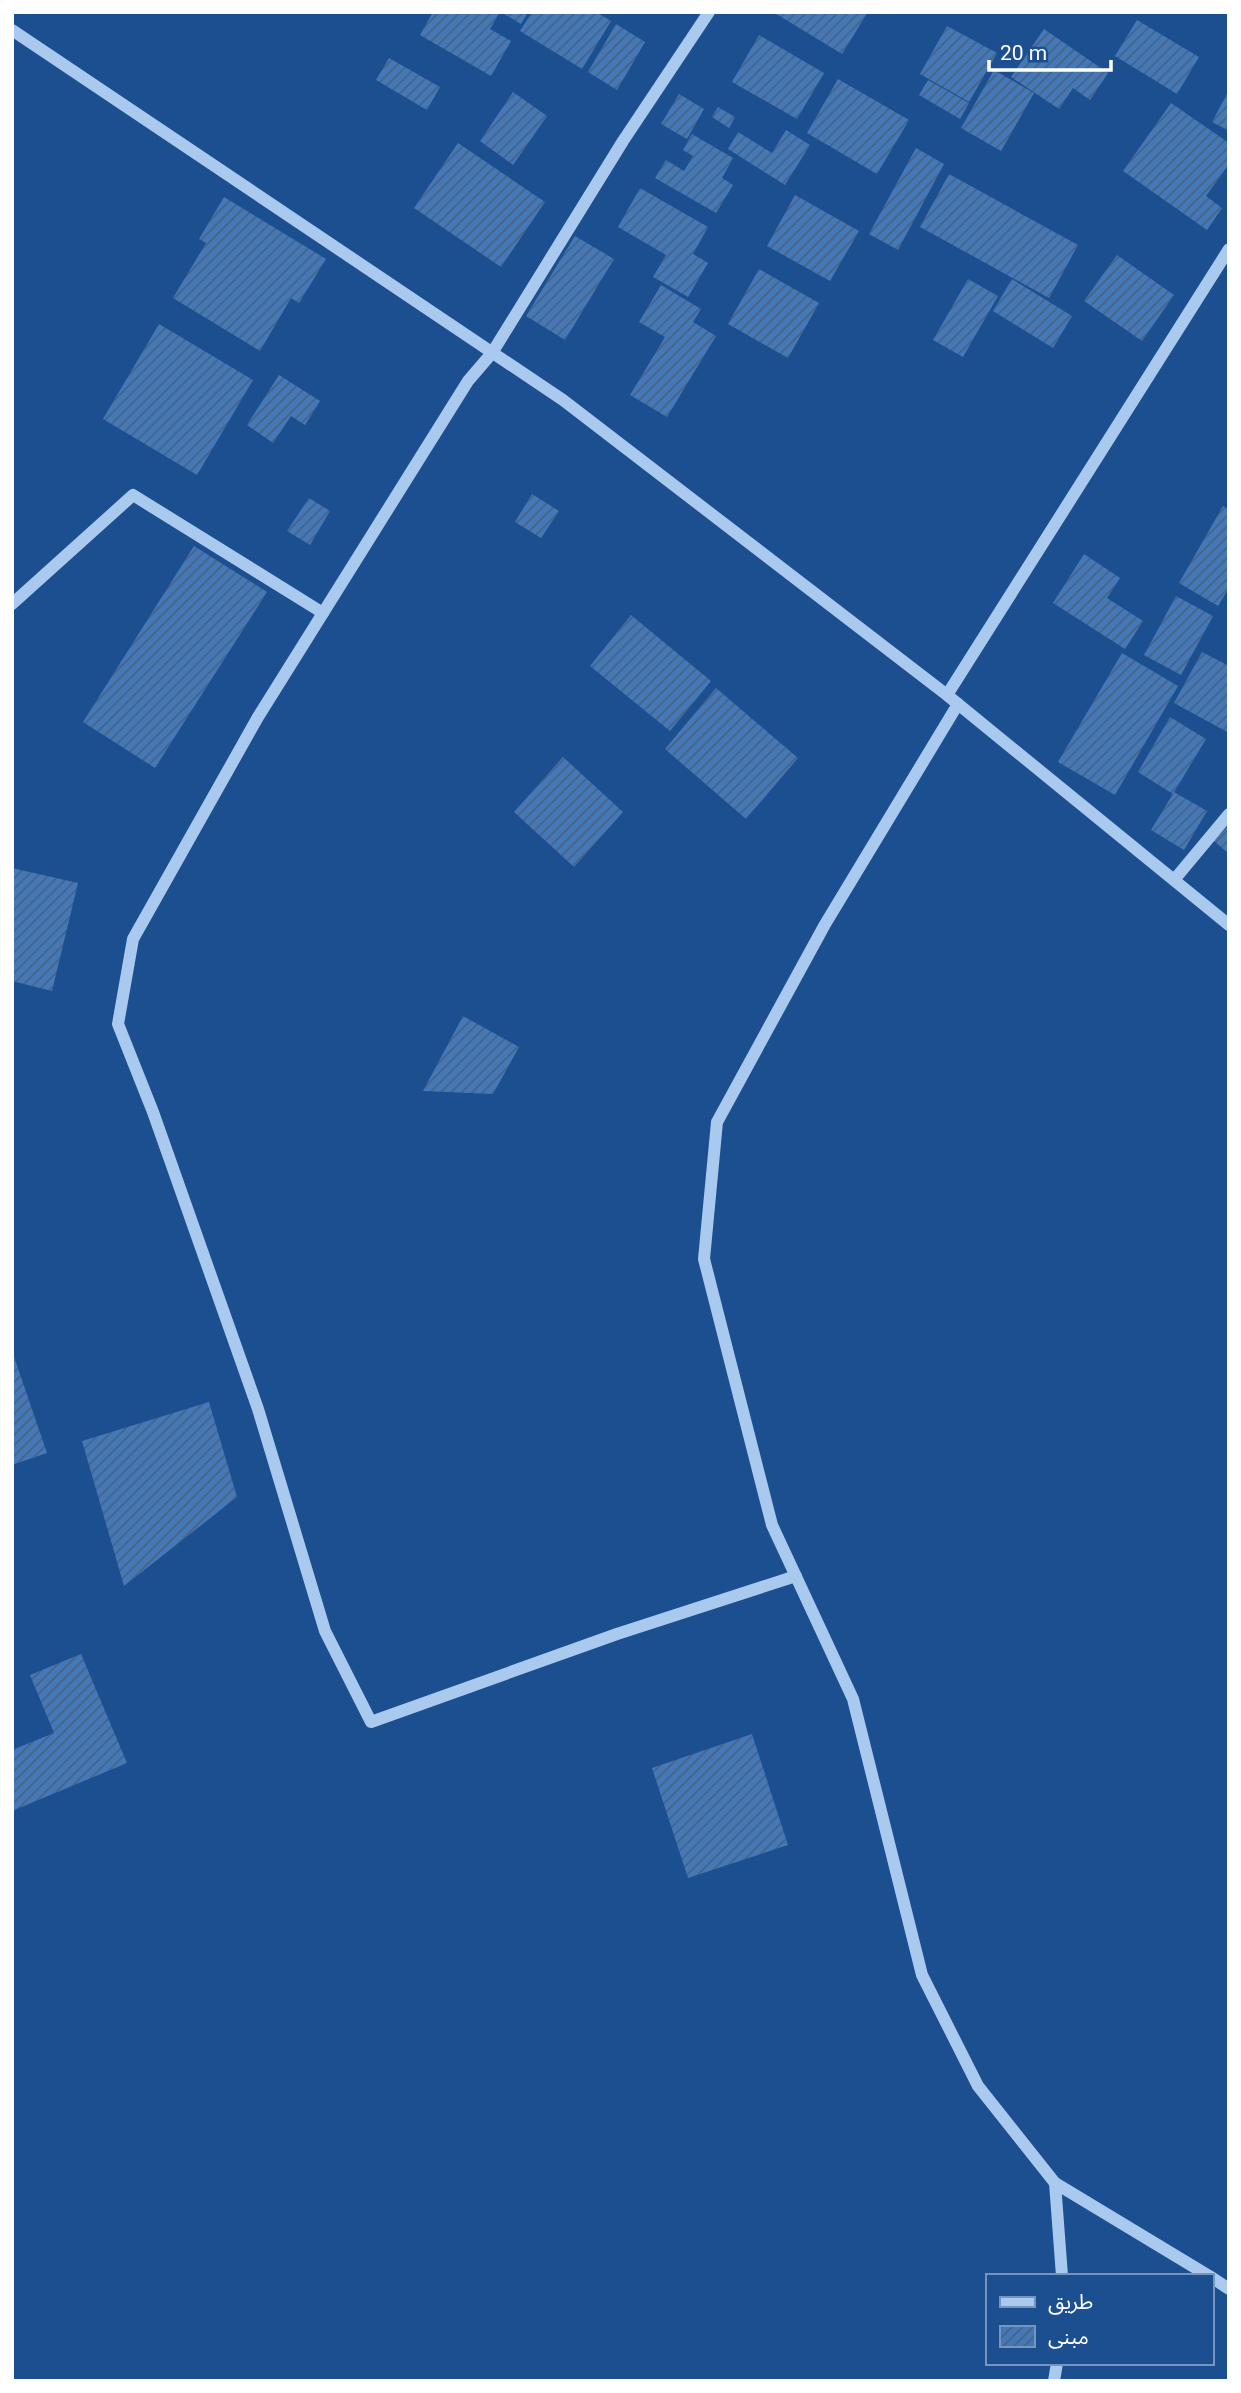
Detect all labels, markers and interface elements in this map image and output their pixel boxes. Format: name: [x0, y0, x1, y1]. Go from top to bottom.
scale bar: [989, 28, 1112, 72]
text: 20 m: [1000, 41, 1047, 65]
legend: [986, 2274, 1213, 2365]
text: طريق: [1048, 2290, 1093, 2315]
text: مبنى: [1048, 2325, 1089, 2349]

